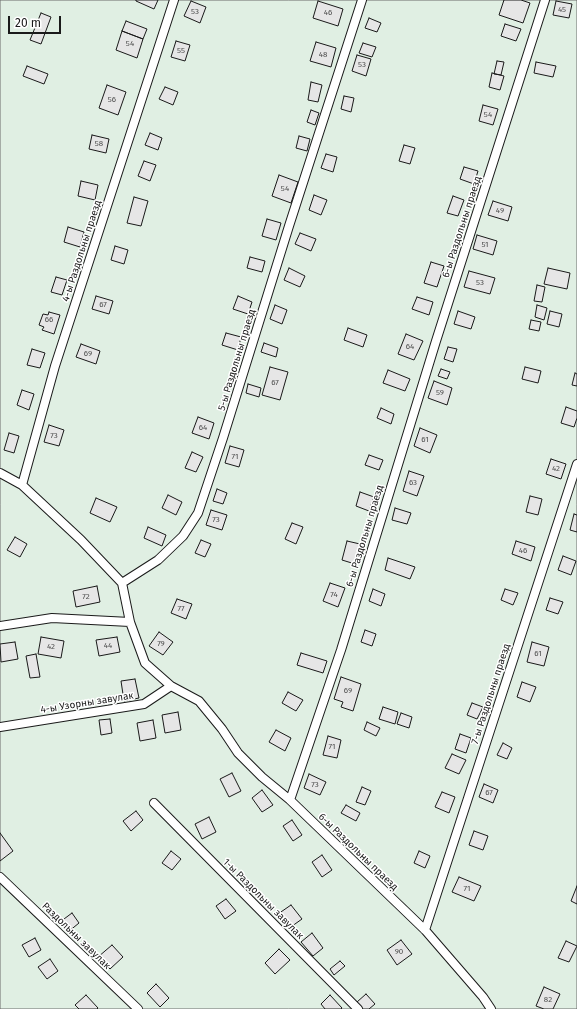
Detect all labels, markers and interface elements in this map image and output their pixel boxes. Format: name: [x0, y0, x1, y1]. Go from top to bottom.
house number: 45: [558, 5, 566, 15]
house number: 53: [191, 7, 199, 17]
scale bar: [10, 8, 63, 34]
house number: 46: [324, 8, 332, 18]
text: 20 m: [15, 16, 41, 30]
house number: 54: [126, 39, 134, 49]
house number: 55: [177, 46, 185, 56]
house number: 48: [319, 50, 327, 60]
house number: 53: [358, 60, 366, 70]
house number: 56: [108, 95, 116, 105]
house number: 54: [484, 110, 492, 120]
house number: 58: [95, 139, 103, 149]
street label: 6-ы Раздольны праезд: [440, 175, 484, 279]
house number: 54: [281, 184, 289, 194]
street label: 4-ы Раздольны праезд: [60, 199, 104, 303]
house number: 49: [496, 206, 504, 216]
house number: 51: [481, 240, 489, 250]
house number: 53: [476, 278, 484, 288]
house number: 67: [99, 300, 107, 310]
street label: 5-ы Раздольны праезд: [216, 308, 258, 412]
house number: 66: [45, 315, 53, 325]
house number: 64: [406, 342, 414, 352]
house number: 69: [84, 349, 92, 359]
house number: 67: [271, 378, 279, 388]
house number: 59: [436, 388, 444, 398]
house number: 64: [199, 423, 207, 433]
house number: 73: [50, 431, 58, 441]
house number: 61: [421, 435, 429, 445]
house number: 71: [232, 452, 238, 462]
house number: 42: [552, 464, 560, 474]
house number: 63: [409, 478, 417, 488]
street label: 6-ы Раздольны праезд: [344, 484, 386, 588]
house number: 73: [212, 515, 220, 525]
house number: 46: [519, 546, 527, 556]
house number: 74: [330, 590, 338, 600]
house number: 72: [82, 592, 90, 602]
house number: 77: [177, 604, 185, 614]
house number: 79: [157, 639, 165, 649]
house number: 44: [104, 641, 112, 651]
house number: 42: [47, 642, 55, 652]
street label: 7-ы Раздольны праезд: [469, 642, 513, 746]
house number: 61: [534, 649, 542, 659]
house number: 69: [344, 686, 352, 696]
street label: 4-ы Узорны завулак: [40, 690, 134, 716]
house number: 71: [329, 742, 335, 752]
house number: 73: [311, 780, 319, 790]
house number: 67: [485, 788, 493, 798]
street label: 6-ы Раздольны праезд: [316, 811, 400, 893]
street label: 1-ы Раздольны завулак: [220, 856, 306, 942]
house number: 71: [464, 884, 470, 894]
street label: Раздольны завулак: [39, 900, 113, 972]
house number: 90: [395, 947, 403, 957]
house number: 82: [544, 995, 552, 1005]

